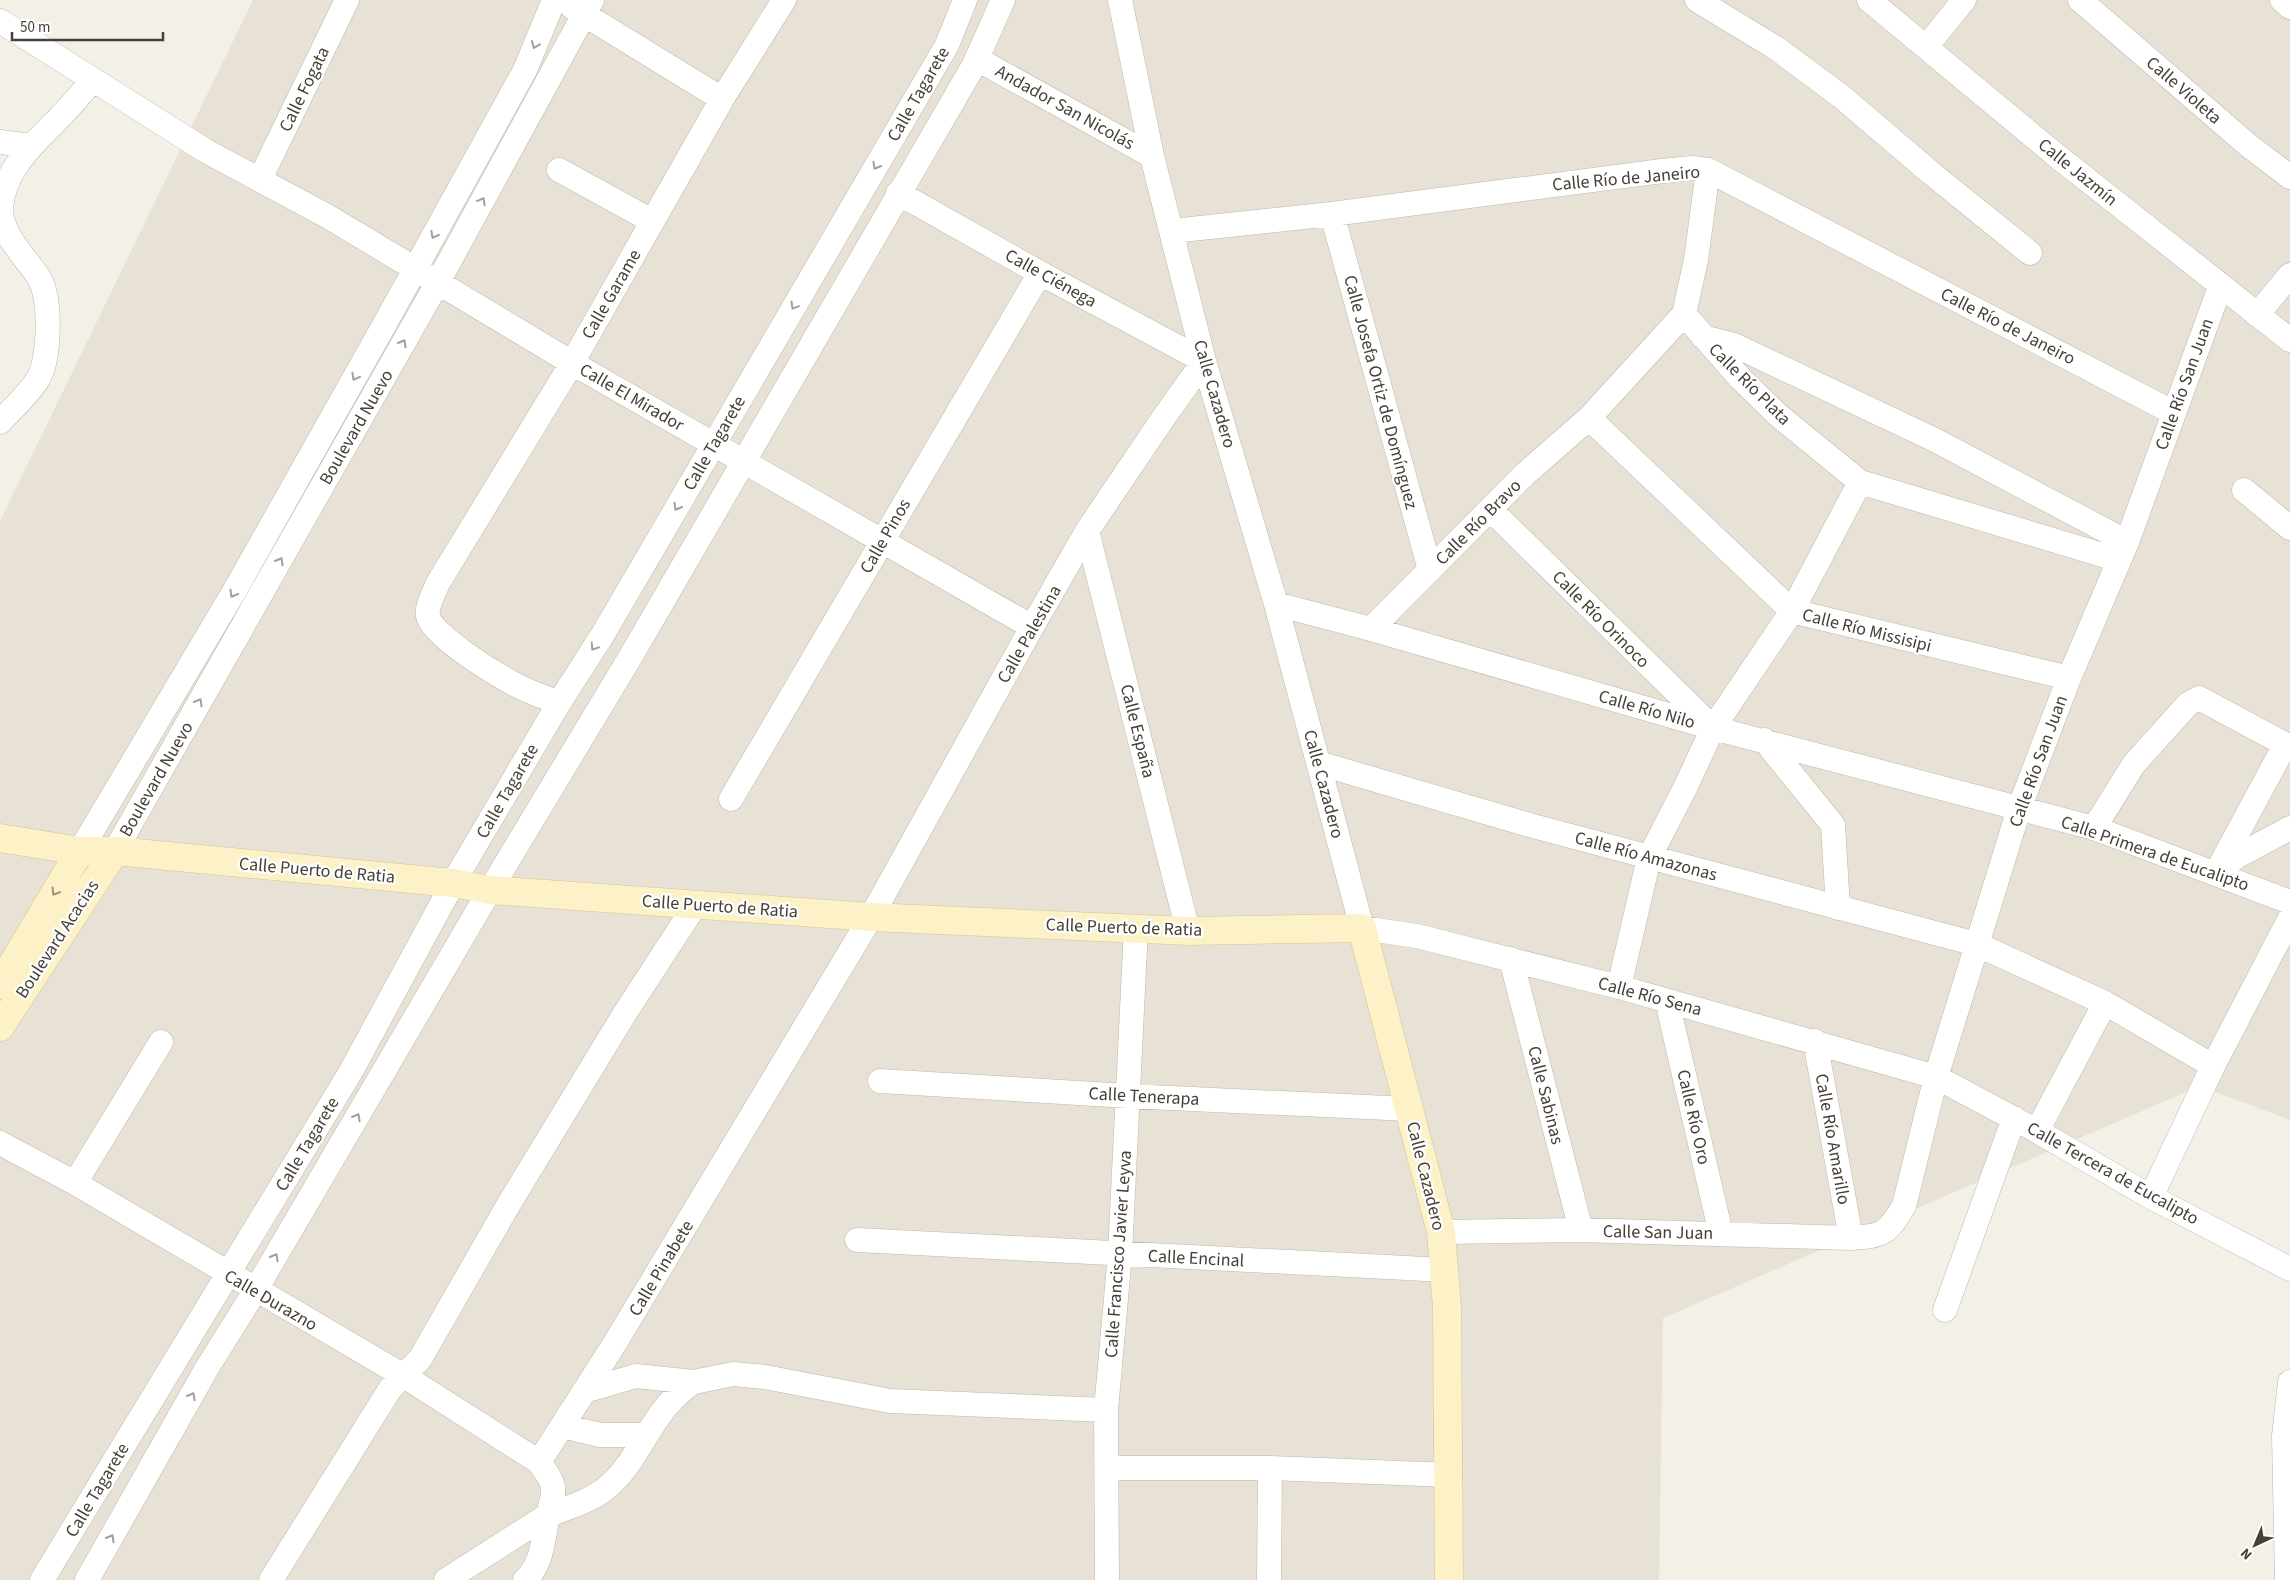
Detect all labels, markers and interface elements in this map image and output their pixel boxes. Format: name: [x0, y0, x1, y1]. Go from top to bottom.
scale bar: [12, 10, 164, 42]
text: 50 m: [20, 17, 50, 38]
one-way arrow: [531, 40, 542, 49]
street label: Calle Fogata: [273, 42, 336, 136]
street label: Calle Tagarete: [881, 42, 956, 146]
street label: Calle Violeta: [2141, 51, 2227, 130]
street label: Andador San Nicolás: [991, 59, 1139, 156]
street label: Calle Jazmín: [2033, 133, 2123, 212]
street label: Calle Río de Janeiro: [1551, 160, 1701, 197]
one-way arrow: [873, 161, 883, 170]
one-way arrow: [476, 198, 486, 207]
one-way arrow: [431, 229, 441, 238]
street label: Calle Ciénega: [1000, 243, 1101, 314]
street label: Calle Garame: [576, 245, 647, 344]
street label: Calle Josefa Ortiz de Domínguez: [1337, 272, 1424, 512]
street label: Calle Río de Janeiro: [1936, 282, 2080, 371]
one-way arrow: [791, 301, 801, 310]
street label: Calle Río San Juan: [2149, 315, 2220, 454]
street label: Calle Cazadero: [1187, 337, 1242, 451]
street label: Calle Río Plata: [1703, 338, 1796, 431]
one-way arrow: [397, 340, 407, 349]
street label: Calle El Mirador: [575, 357, 689, 438]
street label: Boulevard Nuevo: [313, 365, 400, 489]
one-way arrow: [352, 371, 362, 380]
street label: Calle Tagarete: [677, 391, 752, 495]
street label: Calle Río Bravo: [1430, 474, 1527, 571]
street label: Calle Pinos: [854, 494, 917, 578]
one-way arrow: [673, 501, 683, 510]
one-way arrow: [273, 557, 283, 566]
street label: Calle Río Orinoco: [1546, 565, 1655, 674]
street label: Calle Palestina: [991, 581, 1068, 688]
one-way arrow: [229, 589, 239, 598]
street label: Calle Río Missisipi: [1800, 602, 1934, 659]
one-way arrow: [591, 642, 601, 651]
street label: Calle España: [1114, 682, 1161, 781]
street label: Calle Río Nilo: [1596, 684, 1698, 735]
street label: Calle Río San Juan: [2003, 692, 2074, 831]
one-way arrow: [193, 698, 203, 707]
street label: Boulevard Nuevo: [113, 717, 200, 841]
street label: Calle Cazadero: [1297, 727, 1350, 841]
street label: Calle Tagarete: [470, 739, 545, 843]
street label: Calle Primera de Eucalipto: [2057, 810, 2252, 897]
street label: Calle Río Amazonas: [1572, 825, 1720, 888]
street label: Calle Puerto de Ratia: [238, 851, 396, 890]
street label: Boulevard Acacias: [10, 875, 105, 1003]
one-way arrow: [51, 887, 61, 896]
street label: Calle Puerto de Ratia: [641, 889, 799, 924]
street label: Calle Puerto de Ratia: [1045, 912, 1203, 943]
street label: Calle Río Sena: [1595, 971, 1705, 1022]
street label: Calle Sabinas: [1521, 1043, 1570, 1147]
street label: Calle Río Oro: [1670, 1067, 1717, 1167]
street label: Calle Río Amarillo: [1809, 1072, 1856, 1206]
street label: Calle Tenerapa: [1088, 1081, 1200, 1112]
street label: Calle Tagarete: [269, 1092, 345, 1196]
one-way arrow: [351, 1113, 361, 1122]
street label: Calle Tercera de Eucalipto: [2022, 1116, 2203, 1231]
street label: Calle Cazadero: [1400, 1119, 1451, 1233]
street label: Calle Francisco Javier Leyva: [1099, 1149, 1138, 1359]
street label: Calle Pinabete: [623, 1215, 700, 1321]
street label: Calle San Juan: [1603, 1219, 1713, 1246]
street label: Calle Encinal: [1147, 1243, 1245, 1274]
one-way arrow: [269, 1254, 279, 1263]
street label: Calle Durazno: [219, 1264, 322, 1337]
one-way arrow: [185, 1393, 195, 1402]
street label: Calle Tagarete: [59, 1438, 135, 1542]
north arrow: [2230, 1520, 2280, 1570]
one-way arrow: [105, 1534, 115, 1543]
text: N: [2236, 1543, 2257, 1564]

